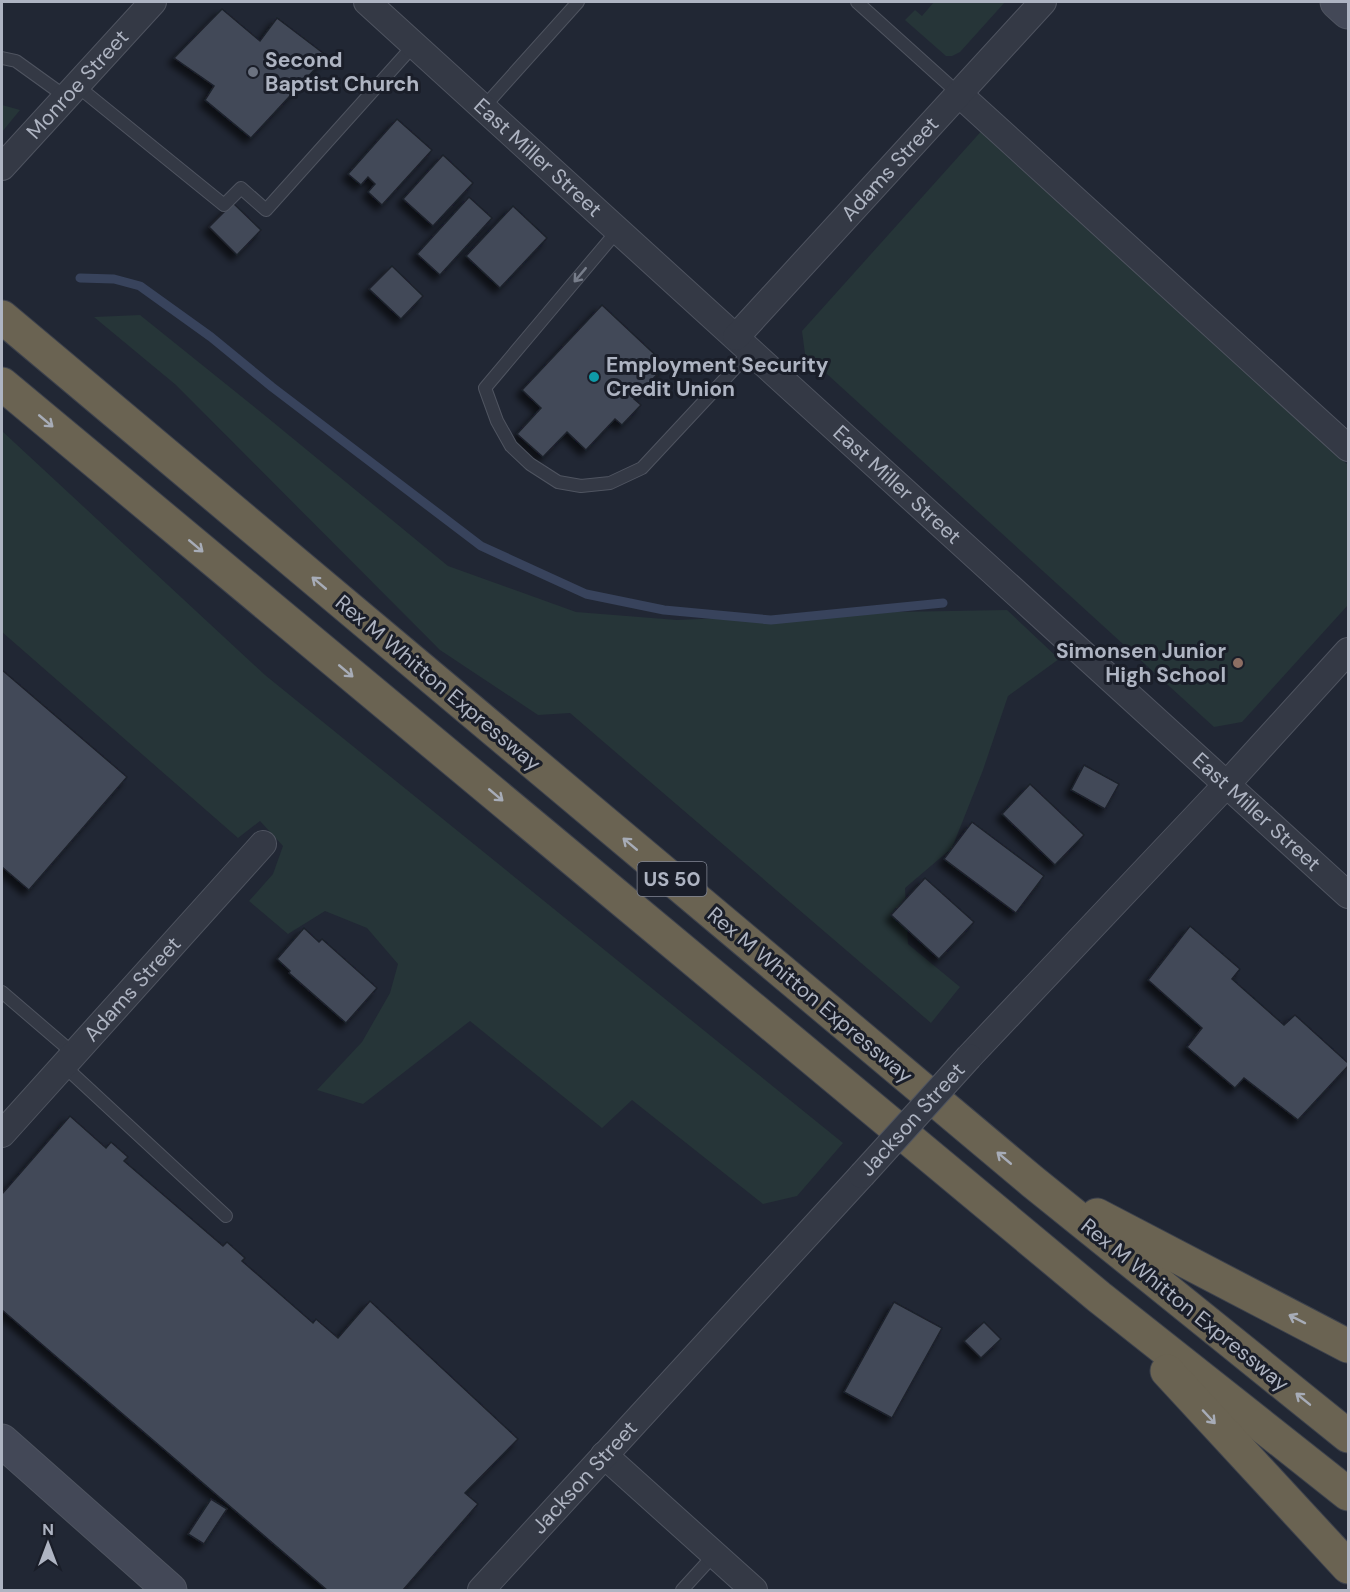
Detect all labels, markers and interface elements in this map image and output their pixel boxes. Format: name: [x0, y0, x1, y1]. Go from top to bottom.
street label: Monroe Street: [20, 24, 135, 145]
place label: Second Baptist Church: [265, 46, 419, 98]
marker: Second Baptist Church: [246, 65, 260, 79]
street label: East Miller Street: [468, 92, 608, 223]
street label: Adams Street: [835, 111, 945, 227]
one-way arrow: [574, 267, 587, 283]
place label: Employment Security Credit Union: [606, 351, 829, 403]
marker: Employment Security Credit Union: [587, 370, 601, 384]
one-way arrow: [38, 414, 54, 427]
street label: East Miller Street: [827, 419, 967, 550]
one-way arrow: [188, 539, 203, 553]
one-way arrow: [312, 577, 328, 590]
street label: Rex M Whitton Expressway: [329, 589, 547, 778]
place label: Simonsen Junior High School: [1056, 637, 1226, 689]
marker: Simonsen Junior High School: [1231, 656, 1245, 670]
one-way arrow: [338, 664, 354, 677]
street label: East Miller Street: [1186, 746, 1327, 877]
one-way arrow: [488, 789, 504, 802]
one-way arrow: [622, 837, 638, 850]
road number: US 50: [638, 862, 706, 896]
street label: Rex M Whitton Expressway: [701, 901, 919, 1090]
street label: Adams Street: [78, 930, 187, 1048]
street label: Jackson Street: [854, 1057, 971, 1182]
one-way arrow: [997, 1151, 1012, 1165]
street label: Rex M Whitton Expressway: [1075, 1212, 1295, 1398]
one-way arrow: [1288, 1313, 1306, 1324]
one-way arrow: [1295, 1393, 1311, 1406]
one-way arrow: [1202, 1409, 1216, 1424]
street label: Jackson Street: [525, 1415, 644, 1540]
north arrow: [18, 1514, 78, 1574]
text: N: [42, 1519, 54, 1540]

